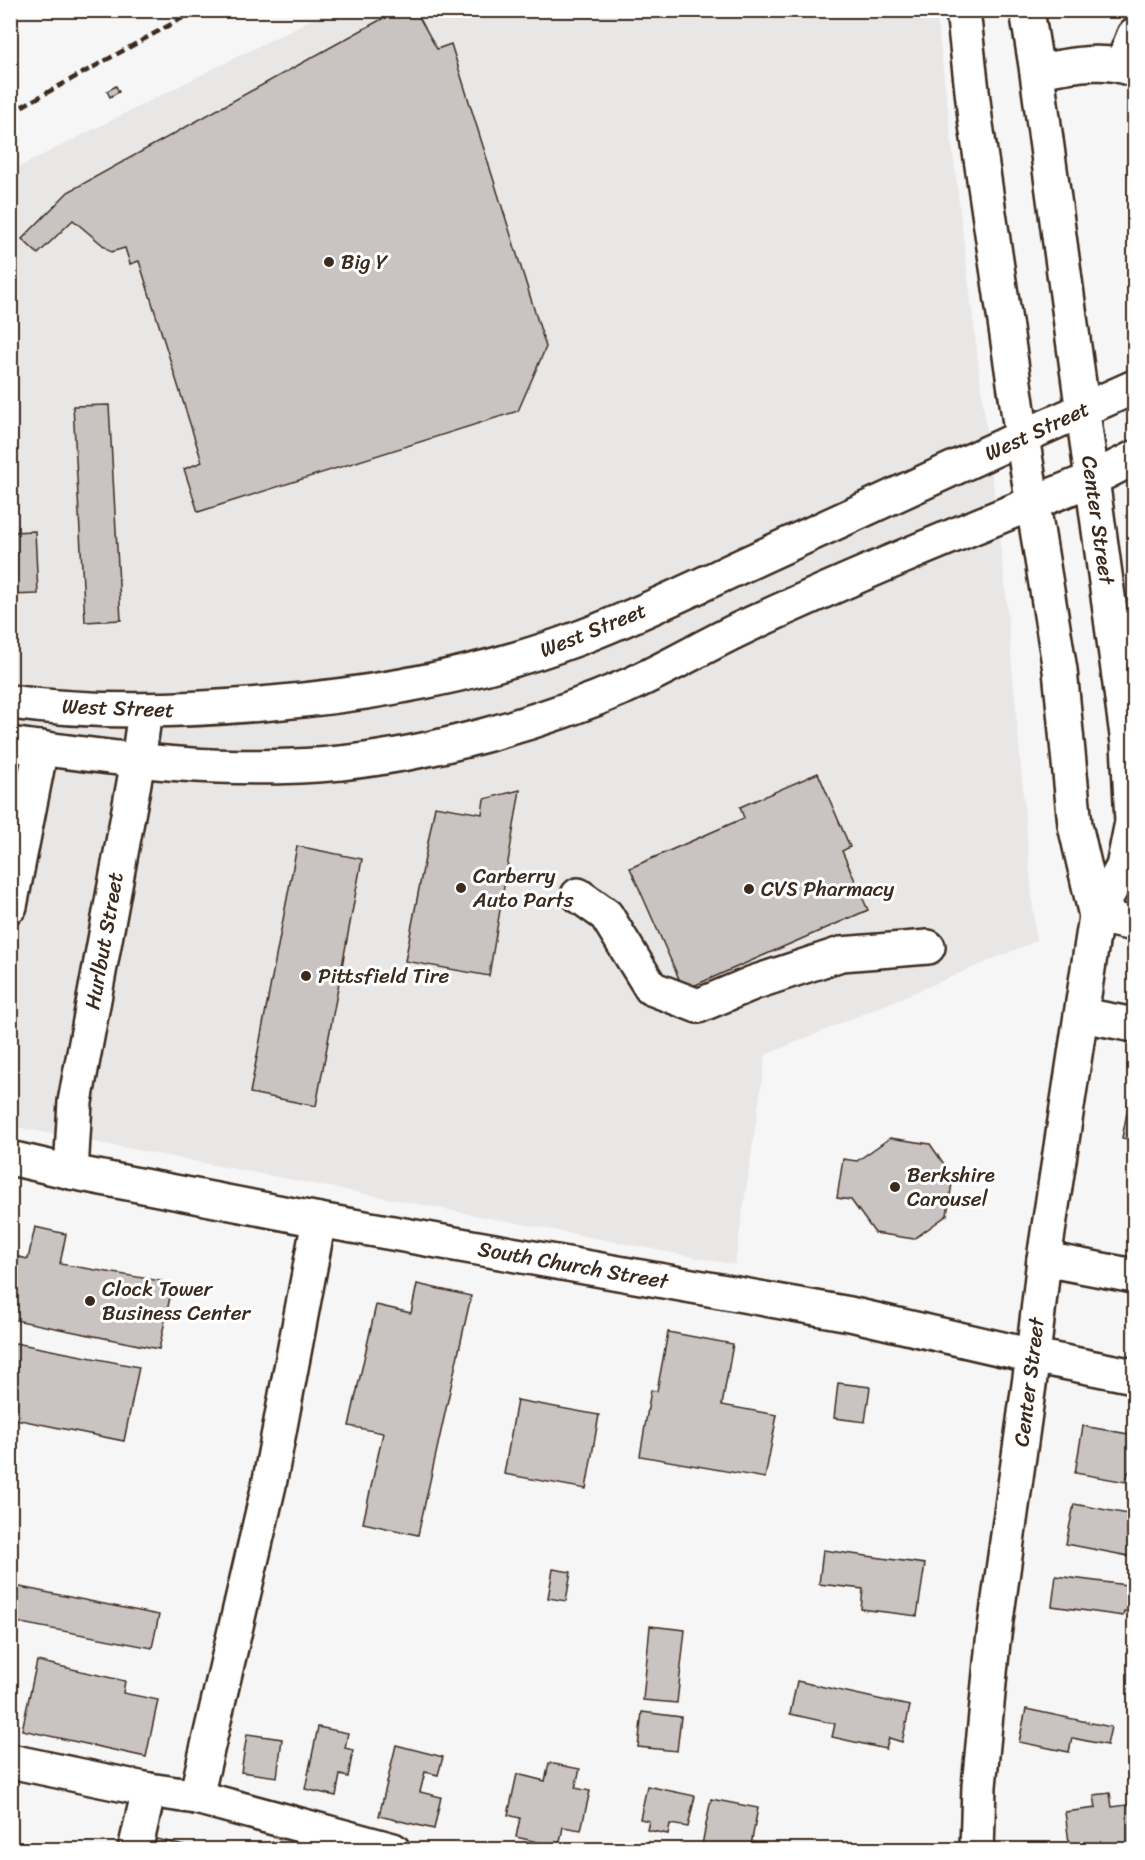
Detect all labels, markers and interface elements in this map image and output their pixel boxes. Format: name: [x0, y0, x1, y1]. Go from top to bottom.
place label: Big Y: [341, 243, 389, 281]
marker: Big Y: [322, 255, 336, 269]
street label: West Street: [978, 390, 1096, 472]
street label: Center Street: [1070, 453, 1126, 588]
street label: West Street: [534, 591, 652, 669]
street label: West Street: [61, 687, 175, 729]
place label: Carberry Auto Parts: [472, 857, 574, 919]
street label: Hurlbut Street: [73, 869, 135, 1013]
place label: CVS Pharmacy: [761, 870, 894, 908]
marker: Carberry Auto Parts: [454, 881, 468, 895]
marker: CVS Pharmacy: [742, 882, 756, 896]
place label: Pittsfield Tire: [318, 957, 449, 995]
marker: Pittsfield Tire: [299, 969, 313, 983]
place label: Berkshire Carousel: [907, 1156, 995, 1218]
marker: Berkshire Carousel: [888, 1180, 902, 1194]
street label: South Church Street: [475, 1230, 673, 1301]
place label: Clock Tower Business Center: [102, 1270, 252, 1332]
marker: Clock Tower Business Center: [83, 1294, 97, 1308]
street label: Center Street: [1002, 1314, 1056, 1449]

